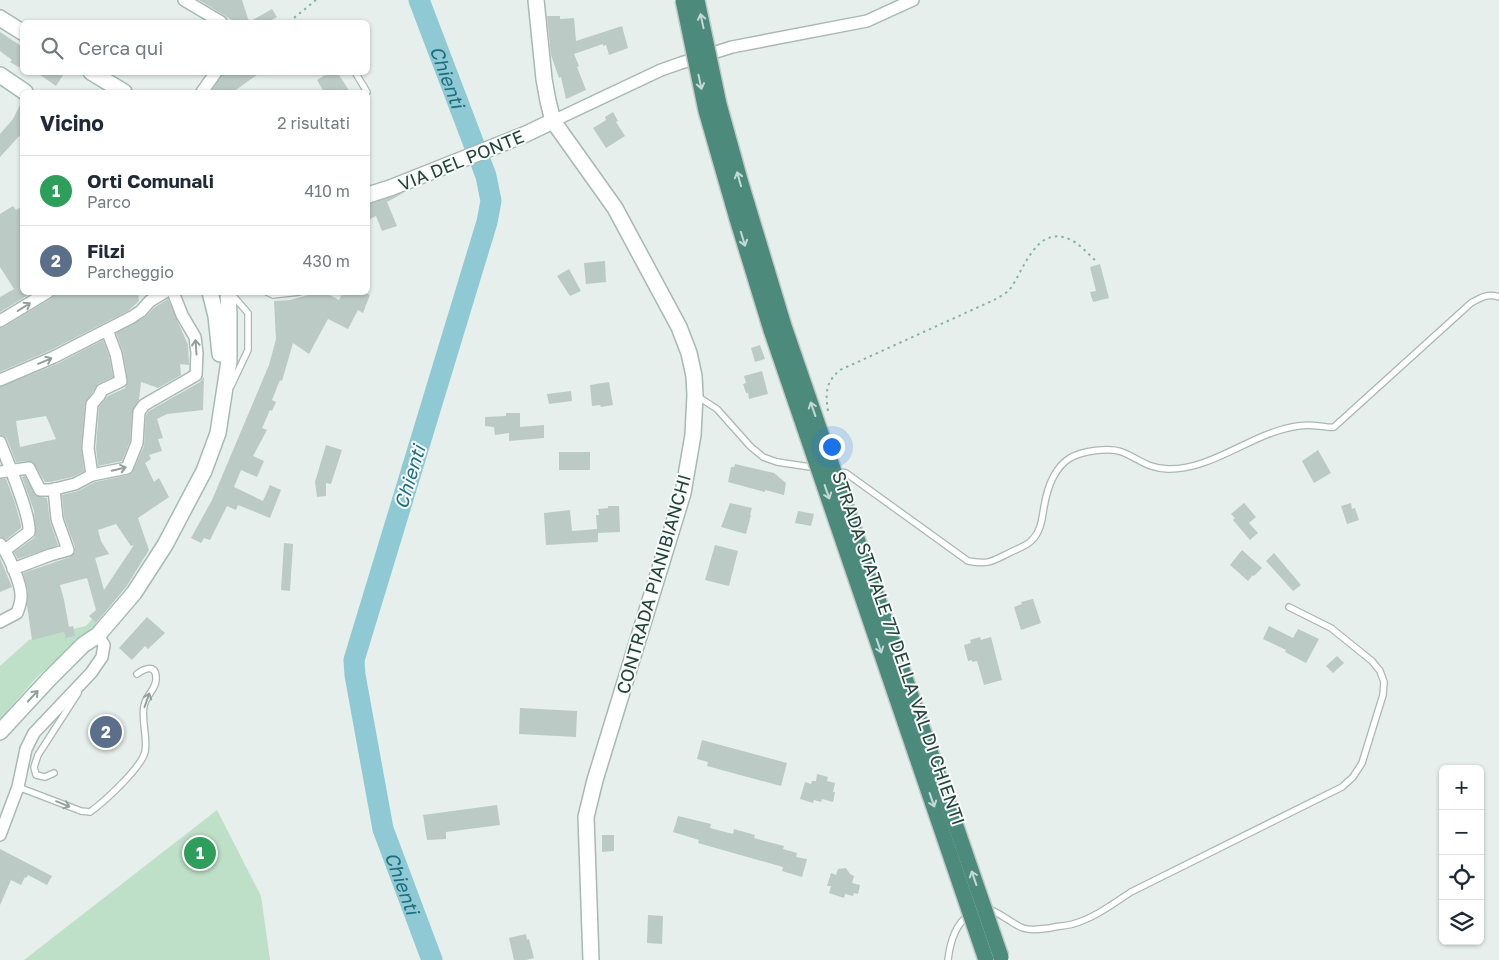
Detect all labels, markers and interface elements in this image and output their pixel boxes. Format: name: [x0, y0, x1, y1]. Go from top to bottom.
one-way arrow: [696, 13, 706, 29]
search box: [20, 20, 370, 75]
icon: search: [38, 34, 66, 62]
text: Cerca qui: [78, 36, 163, 59]
water label: Chienti: [426, 42, 471, 113]
one-way arrow: [696, 73, 705, 89]
text: Vicino: [40, 110, 104, 136]
text: 2 risultati: [277, 113, 350, 133]
street label: VIA DEL PONTE: [395, 125, 527, 195]
text: Orti Comunali: [87, 169, 214, 192]
one-way arrow: [734, 171, 744, 187]
text: 1: [52, 181, 60, 201]
text: 410 m: [304, 181, 350, 201]
text: Parco: [87, 192, 131, 212]
one-way arrow: [739, 230, 748, 246]
text: Filzi: [87, 239, 125, 262]
text: 2: [51, 251, 61, 271]
text: 430 m: [303, 251, 350, 271]
text: Parcheggio: [87, 262, 174, 282]
one-way arrow: [17, 302, 31, 312]
one-way arrow: [191, 339, 201, 355]
one-way arrow: [37, 356, 52, 365]
one-way arrow: [808, 402, 817, 418]
your location: [819, 434, 845, 460]
water label: Chienti: [389, 441, 430, 511]
one-way arrow: [111, 464, 127, 473]
street label: STRADA STATALE 77 DELLA VAL DI CHIENTI: [828, 468, 970, 828]
street label: CONTRADA PIANIBIANCHI: [611, 472, 695, 696]
one-way arrow: [822, 484, 832, 500]
one-way arrow: [875, 638, 884, 653]
one-way arrow: [27, 689, 39, 702]
one-way arrow: [143, 693, 152, 709]
pin: 2: [90, 713, 122, 751]
map controls: [1439, 765, 1484, 945]
button: +: [1439, 765, 1484, 810]
one-way arrow: [927, 792, 937, 808]
one-way arrow: [55, 800, 71, 809]
button: −: [1439, 810, 1484, 855]
pin: 1: [184, 834, 216, 872]
water label: Chienti: [381, 848, 426, 919]
button: locate: [1439, 855, 1484, 900]
one-way arrow: [968, 870, 978, 886]
button: layers: [1439, 900, 1484, 945]

